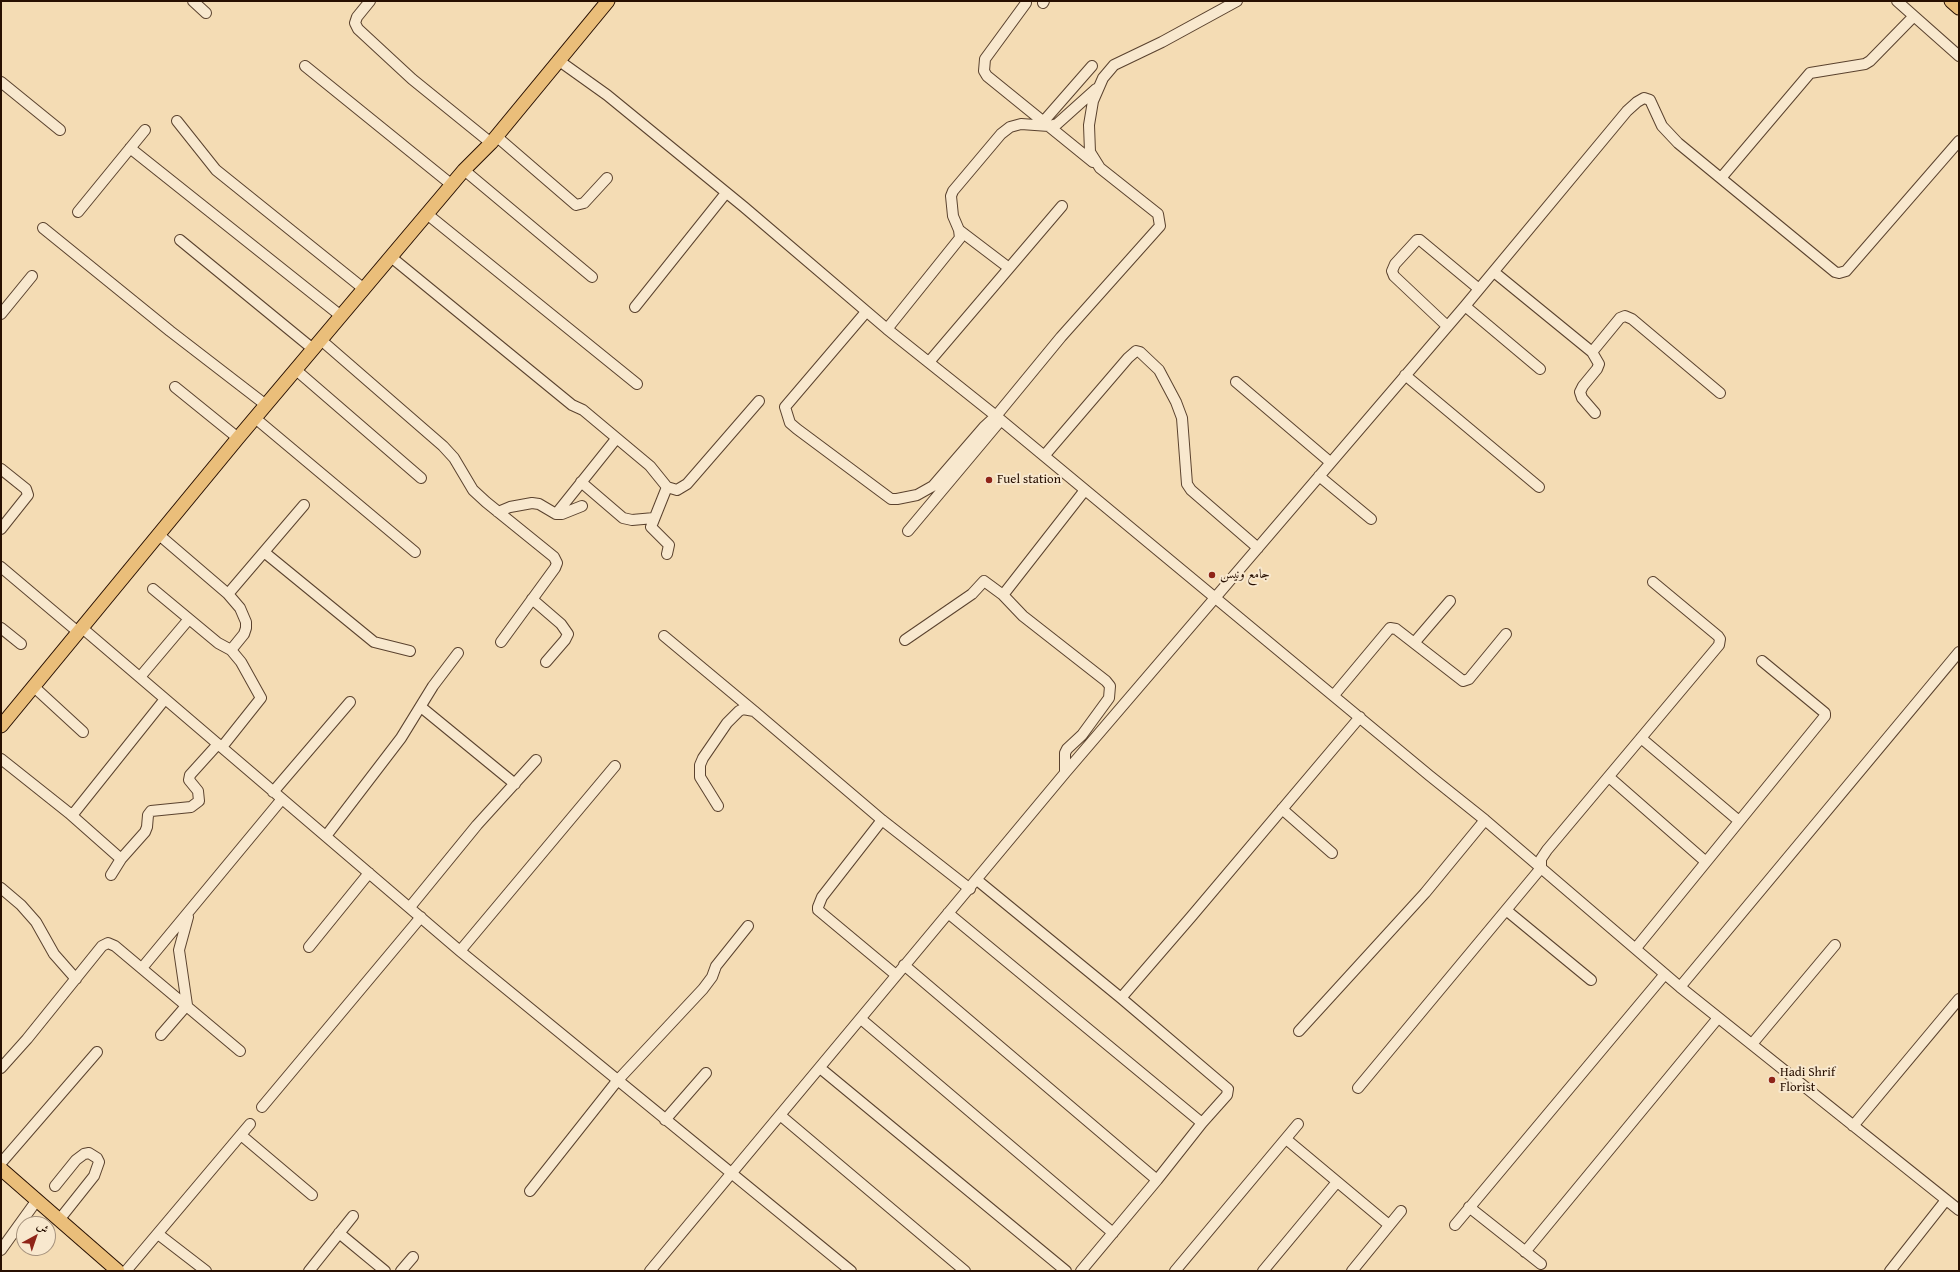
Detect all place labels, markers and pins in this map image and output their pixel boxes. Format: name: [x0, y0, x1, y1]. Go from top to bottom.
place label: Fuel station: [997, 472, 1061, 488]
marker: Fuel station: [984, 475, 994, 485]
place label: جامع ونيس: [1220, 567, 1270, 583]
marker: جامع ونيس: [1207, 570, 1217, 580]
place label: Hadi Shrif Florist: [1780, 1065, 1835, 1096]
marker: Hadi Shrif Florist: [1767, 1075, 1777, 1085]

